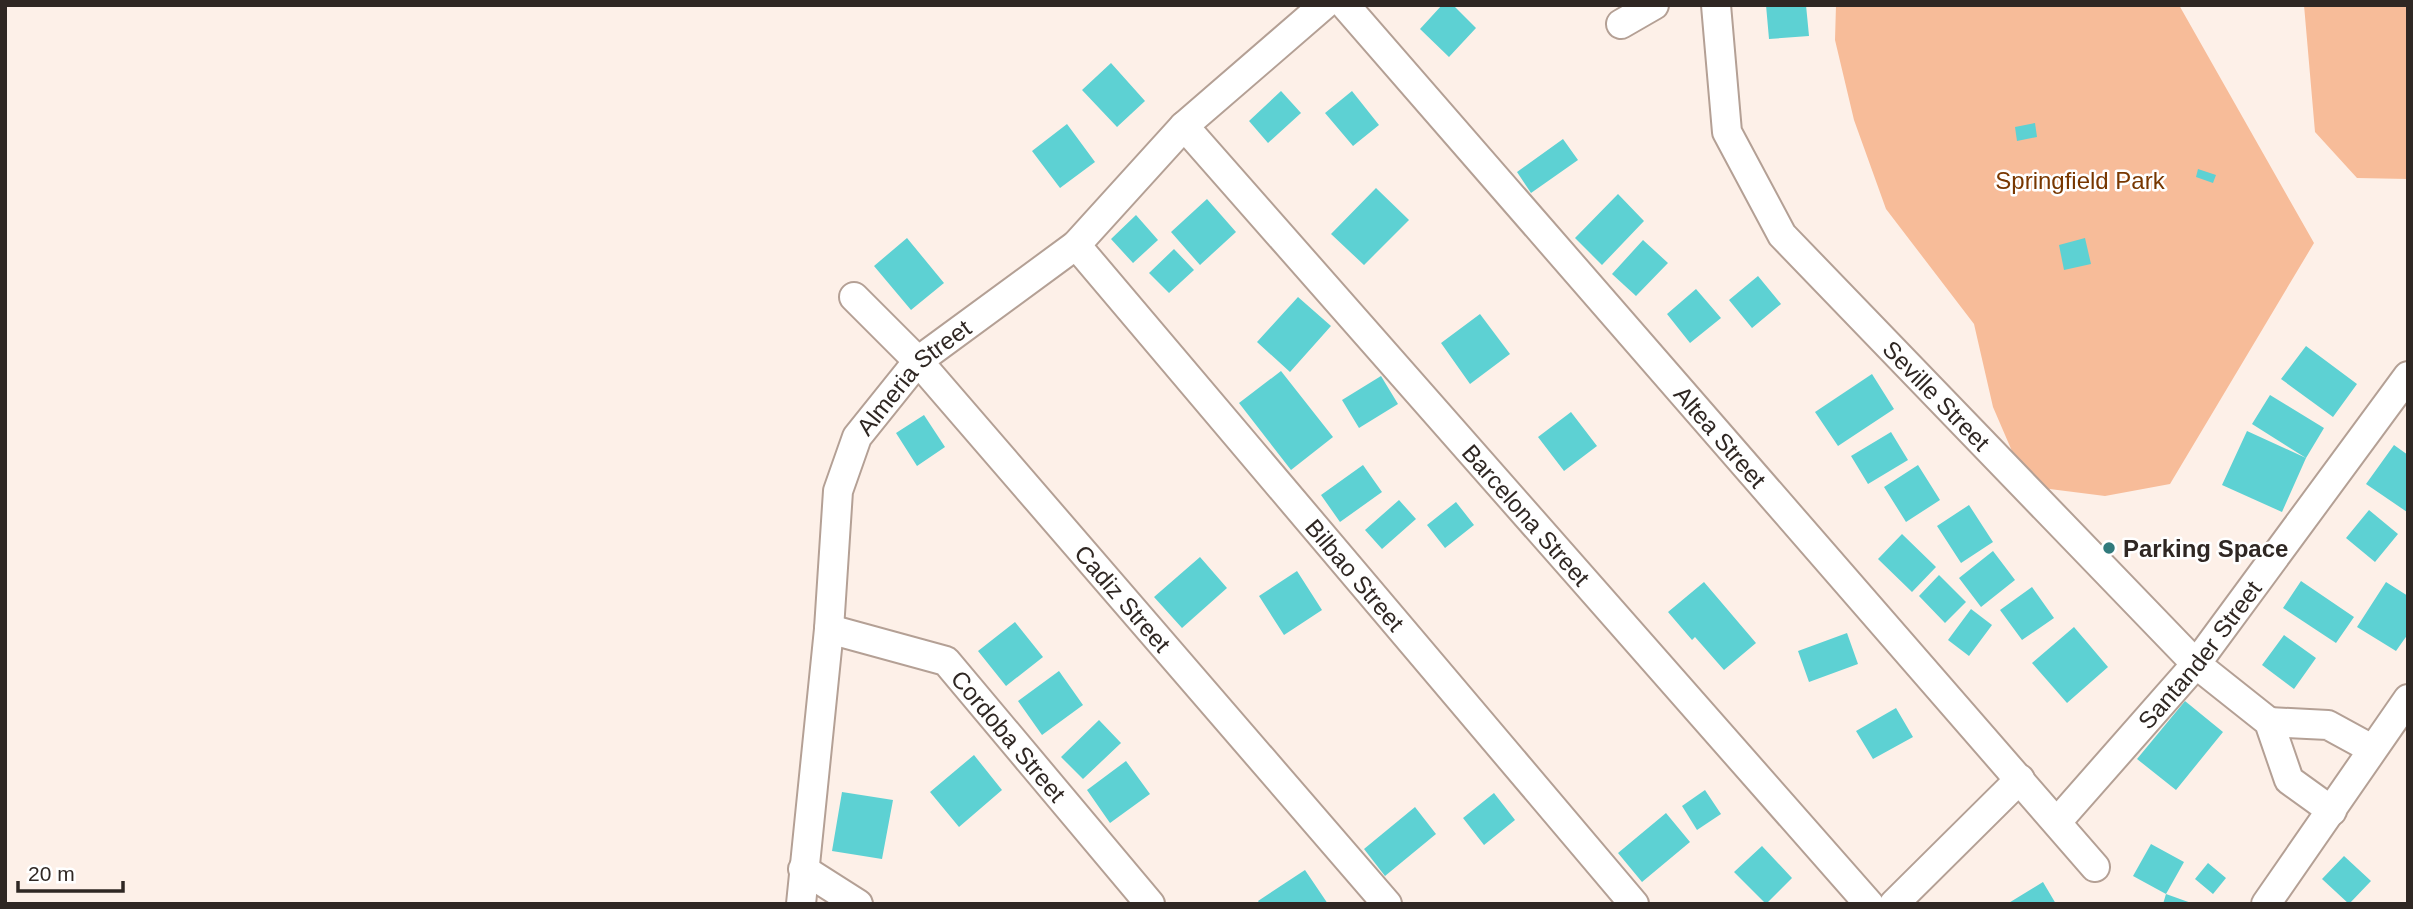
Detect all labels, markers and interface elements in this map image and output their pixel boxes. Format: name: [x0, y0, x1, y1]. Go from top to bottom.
park label: Springfield Park: [1995, 167, 2166, 194]
street label: Almeria Street: [851, 313, 976, 440]
street label: Seville Street: [1878, 335, 1996, 456]
street label: Altea Street: [1669, 380, 1772, 493]
street label: Barcelona Street: [1457, 439, 1596, 591]
street label: Bilbao Street: [1300, 513, 1410, 636]
place label: Parking Space: [2123, 535, 2288, 562]
street label: Cadiz Street: [1070, 539, 1177, 657]
marker: Parking Space: [2101, 540, 2117, 556]
street label: Santander Street: [2132, 575, 2267, 734]
street label: Cordoba Street: [946, 665, 1072, 807]
scale bar: [18, 850, 122, 894]
text: 20 m: [28, 862, 75, 885]

